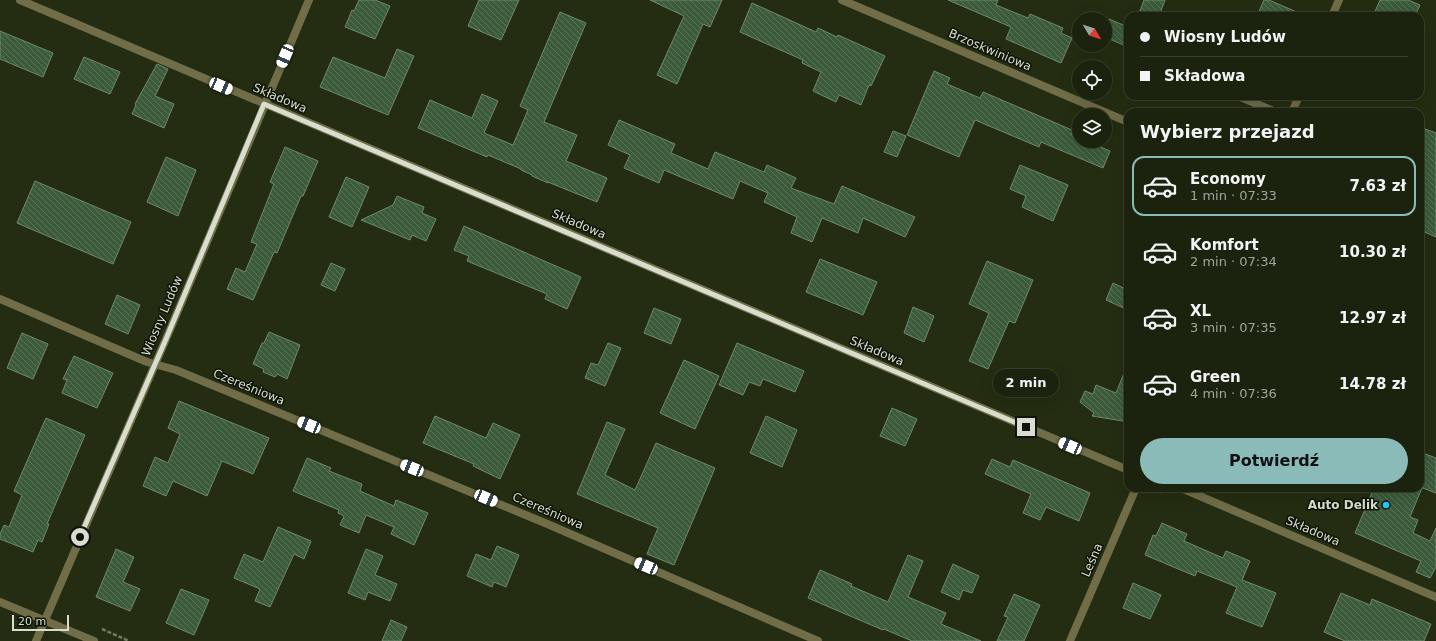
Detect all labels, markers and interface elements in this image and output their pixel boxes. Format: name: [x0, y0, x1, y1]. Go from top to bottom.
north arrow: [1072, 12, 1112, 52]
map controls: [1072, 12, 1112, 148]
street label: Brzoskwiniowa: [946, 26, 1034, 74]
text: Wiosny Ludów: [1164, 28, 1286, 46]
car: [275, 43, 295, 69]
button: locate: [1072, 60, 1112, 100]
text: Składowa: [1164, 67, 1246, 85]
car: [208, 76, 234, 96]
street label: Składowa: [251, 80, 309, 116]
button: layers: [1072, 108, 1112, 148]
text: Wybierz przejazd: [1140, 121, 1315, 142]
icon: car: [1142, 168, 1178, 204]
text: Economy: [1190, 170, 1266, 188]
text: 7.63 zł: [1349, 177, 1406, 195]
text: 1 min · 07:33: [1190, 188, 1277, 203]
street label: Składowa: [550, 206, 608, 242]
icon: car: [1142, 234, 1178, 270]
text: Komfort: [1190, 236, 1259, 254]
text: 10.30 zł: [1339, 243, 1406, 261]
text: 2 min · 07:34: [1190, 254, 1277, 269]
street label: Wiosny Ludów: [139, 274, 185, 358]
icon: car: [1142, 300, 1178, 336]
text: XL: [1190, 302, 1211, 320]
text: 12.97 zł: [1339, 309, 1406, 327]
text: 3 min · 07:35: [1190, 320, 1277, 335]
street label: Składowa: [848, 333, 906, 369]
street label: Czereśniowa: [211, 366, 287, 408]
icon: car: [1142, 366, 1178, 402]
text: Green: [1190, 368, 1241, 386]
callout: 2 min: [993, 369, 1059, 397]
text: 2 min: [1006, 375, 1046, 390]
text: 14.78 zł: [1339, 375, 1406, 393]
text: 4 min · 07:36: [1190, 386, 1277, 401]
car: [296, 415, 322, 435]
route end: [1017, 418, 1035, 436]
car: [1057, 436, 1083, 456]
button: Potwierdź: [1140, 438, 1408, 484]
car: [399, 458, 425, 478]
car: [473, 488, 499, 508]
street label: Czereśniowa: [510, 490, 586, 532]
place label: Auto Delik: [1308, 498, 1379, 512]
marker: Auto Delik: [1381, 500, 1391, 510]
street label: Składowa: [1284, 513, 1342, 549]
route start: [71, 528, 89, 546]
street label: Leśna: [1079, 541, 1105, 579]
car: [633, 556, 659, 576]
scale bar: [12, 613, 69, 632]
text: 20 m: [18, 615, 46, 628]

